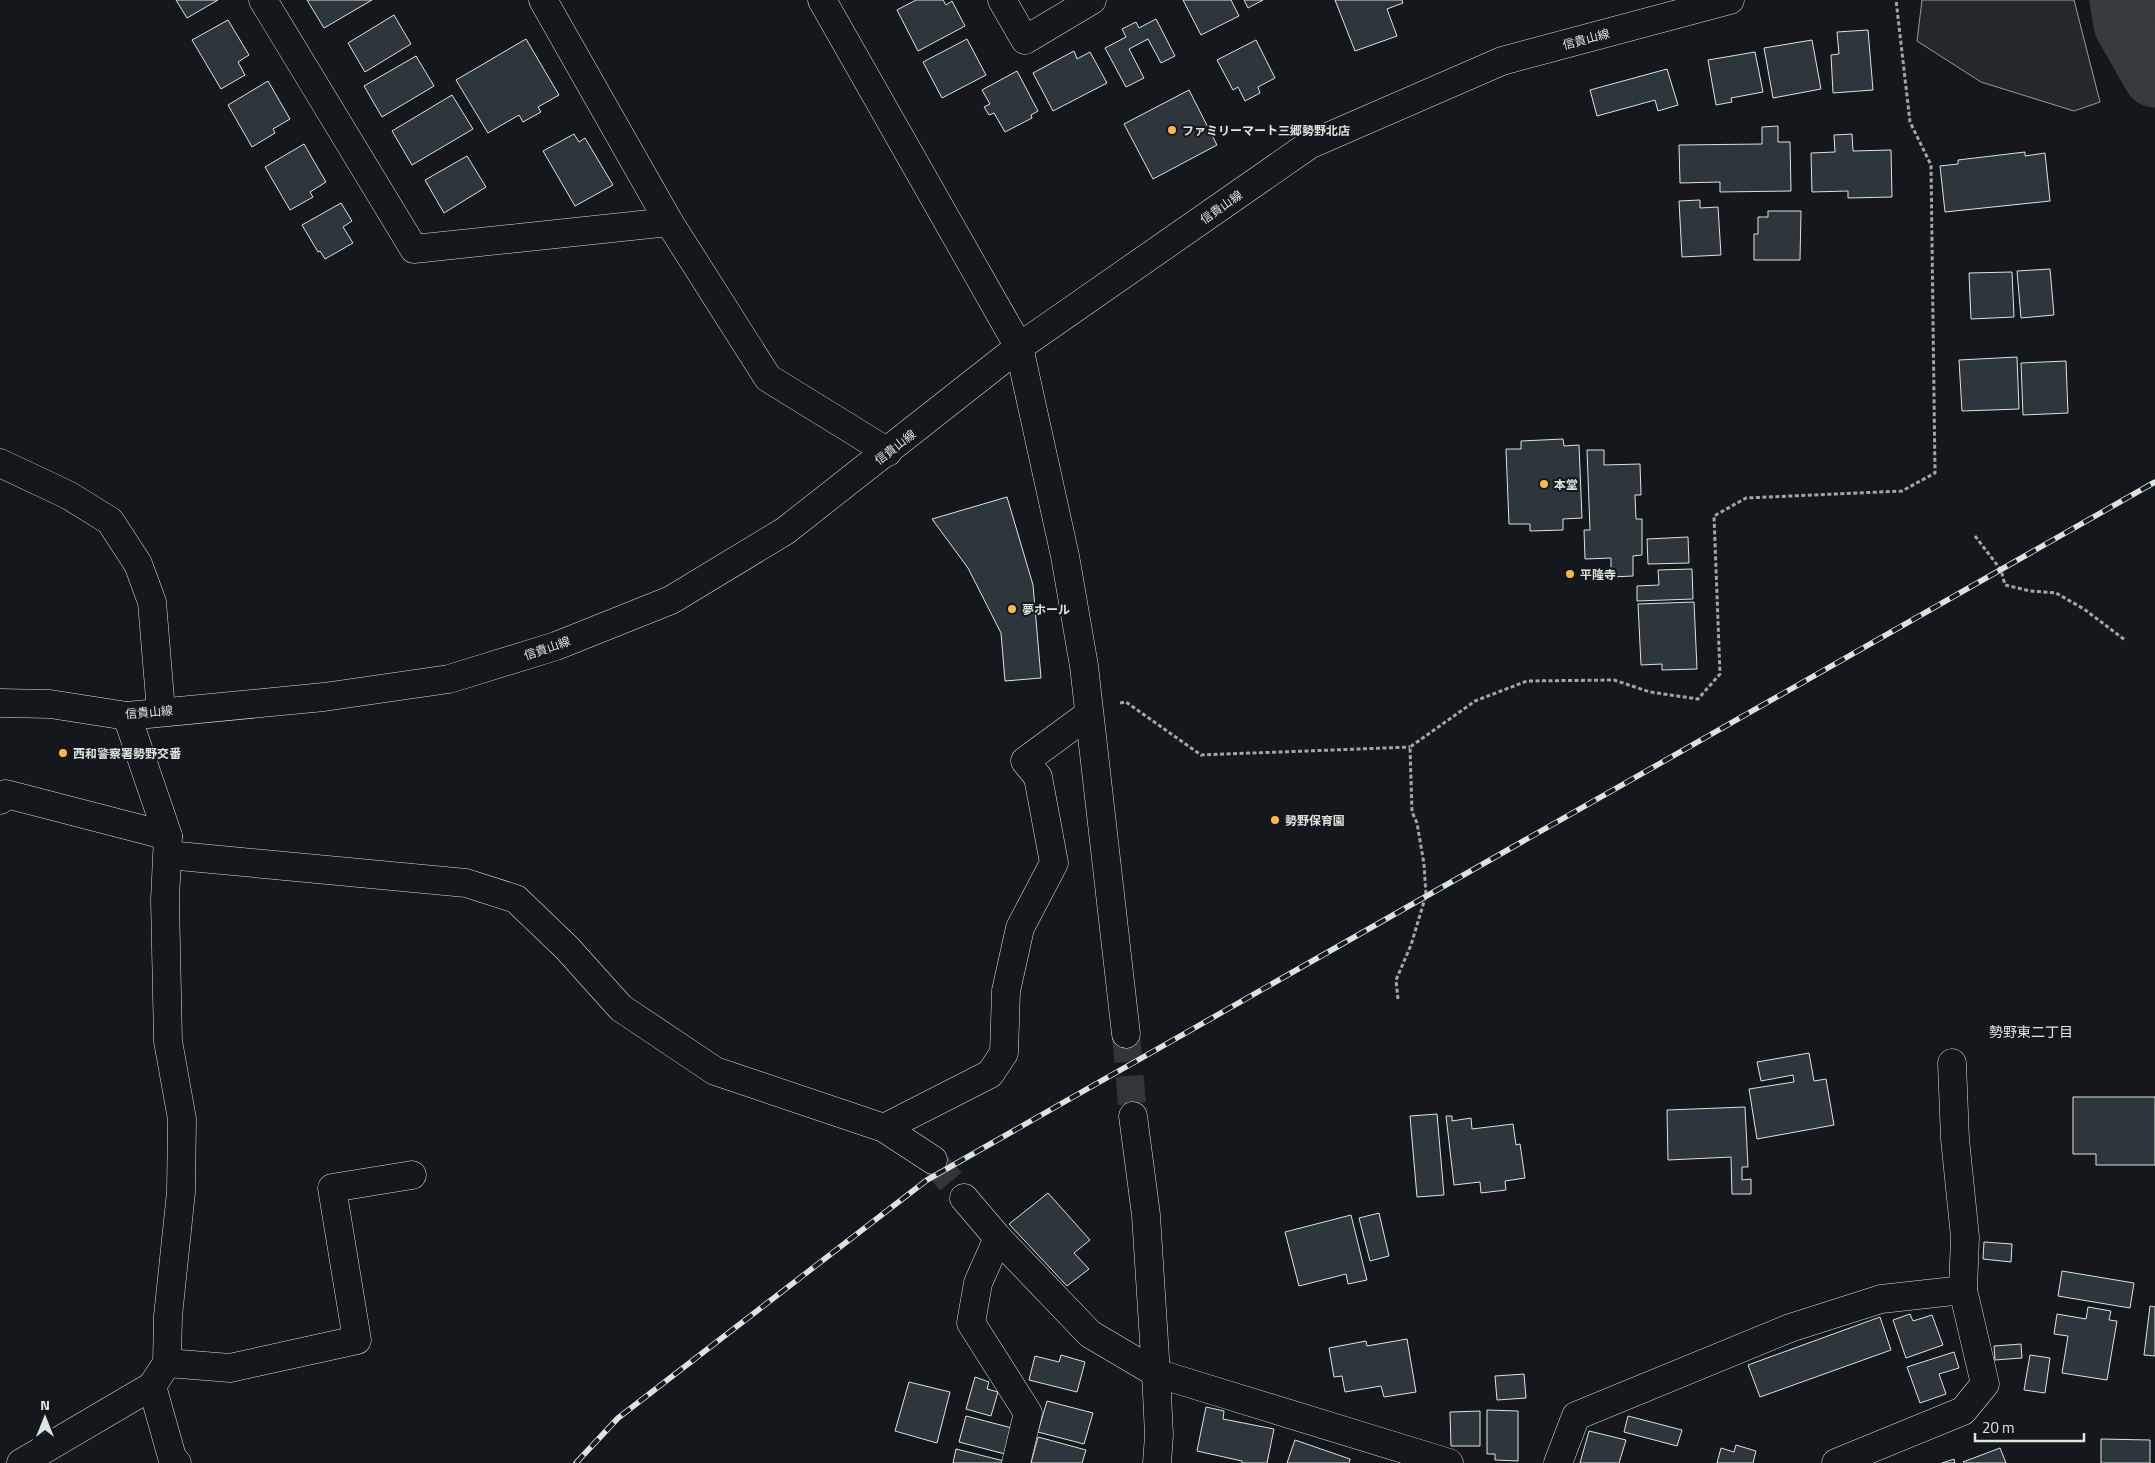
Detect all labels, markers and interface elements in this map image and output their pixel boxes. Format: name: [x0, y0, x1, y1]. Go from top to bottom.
street label: 信貴山線: [1560, 24, 1612, 54]
place label: ファミリーマート三郷勢野北店: [1182, 121, 1350, 140]
marker: ファミリーマート三郷勢野北店: [1166, 124, 1178, 136]
street label: 信貴山線: [1196, 185, 1246, 229]
street label: 信貴山線: [870, 425, 920, 469]
place label: 本堂: [1554, 475, 1578, 494]
marker: 本堂: [1538, 478, 1550, 490]
place label: 平隆寺: [1580, 565, 1616, 584]
marker: 平隆寺: [1564, 568, 1576, 580]
place label: 夢ホール: [1022, 600, 1070, 619]
marker: 夢ホール: [1006, 603, 1018, 615]
street label: 信貴山線: [521, 631, 573, 665]
street label: 信貴山線: [124, 700, 174, 724]
place label: 西和警察署勢野交番: [73, 744, 182, 763]
marker: 西和警察署勢野交番: [57, 747, 69, 759]
place label: 勢野保育園: [1285, 811, 1345, 830]
marker: 勢野保育園: [1269, 814, 1281, 826]
district label: 勢野東二丁目: [1989, 1021, 2073, 1042]
north arrow: [20, 1393, 70, 1443]
text: N: [40, 1394, 50, 1415]
scale bar: [1975, 1410, 2084, 1442]
text: 20 m: [1982, 1416, 2015, 1439]

